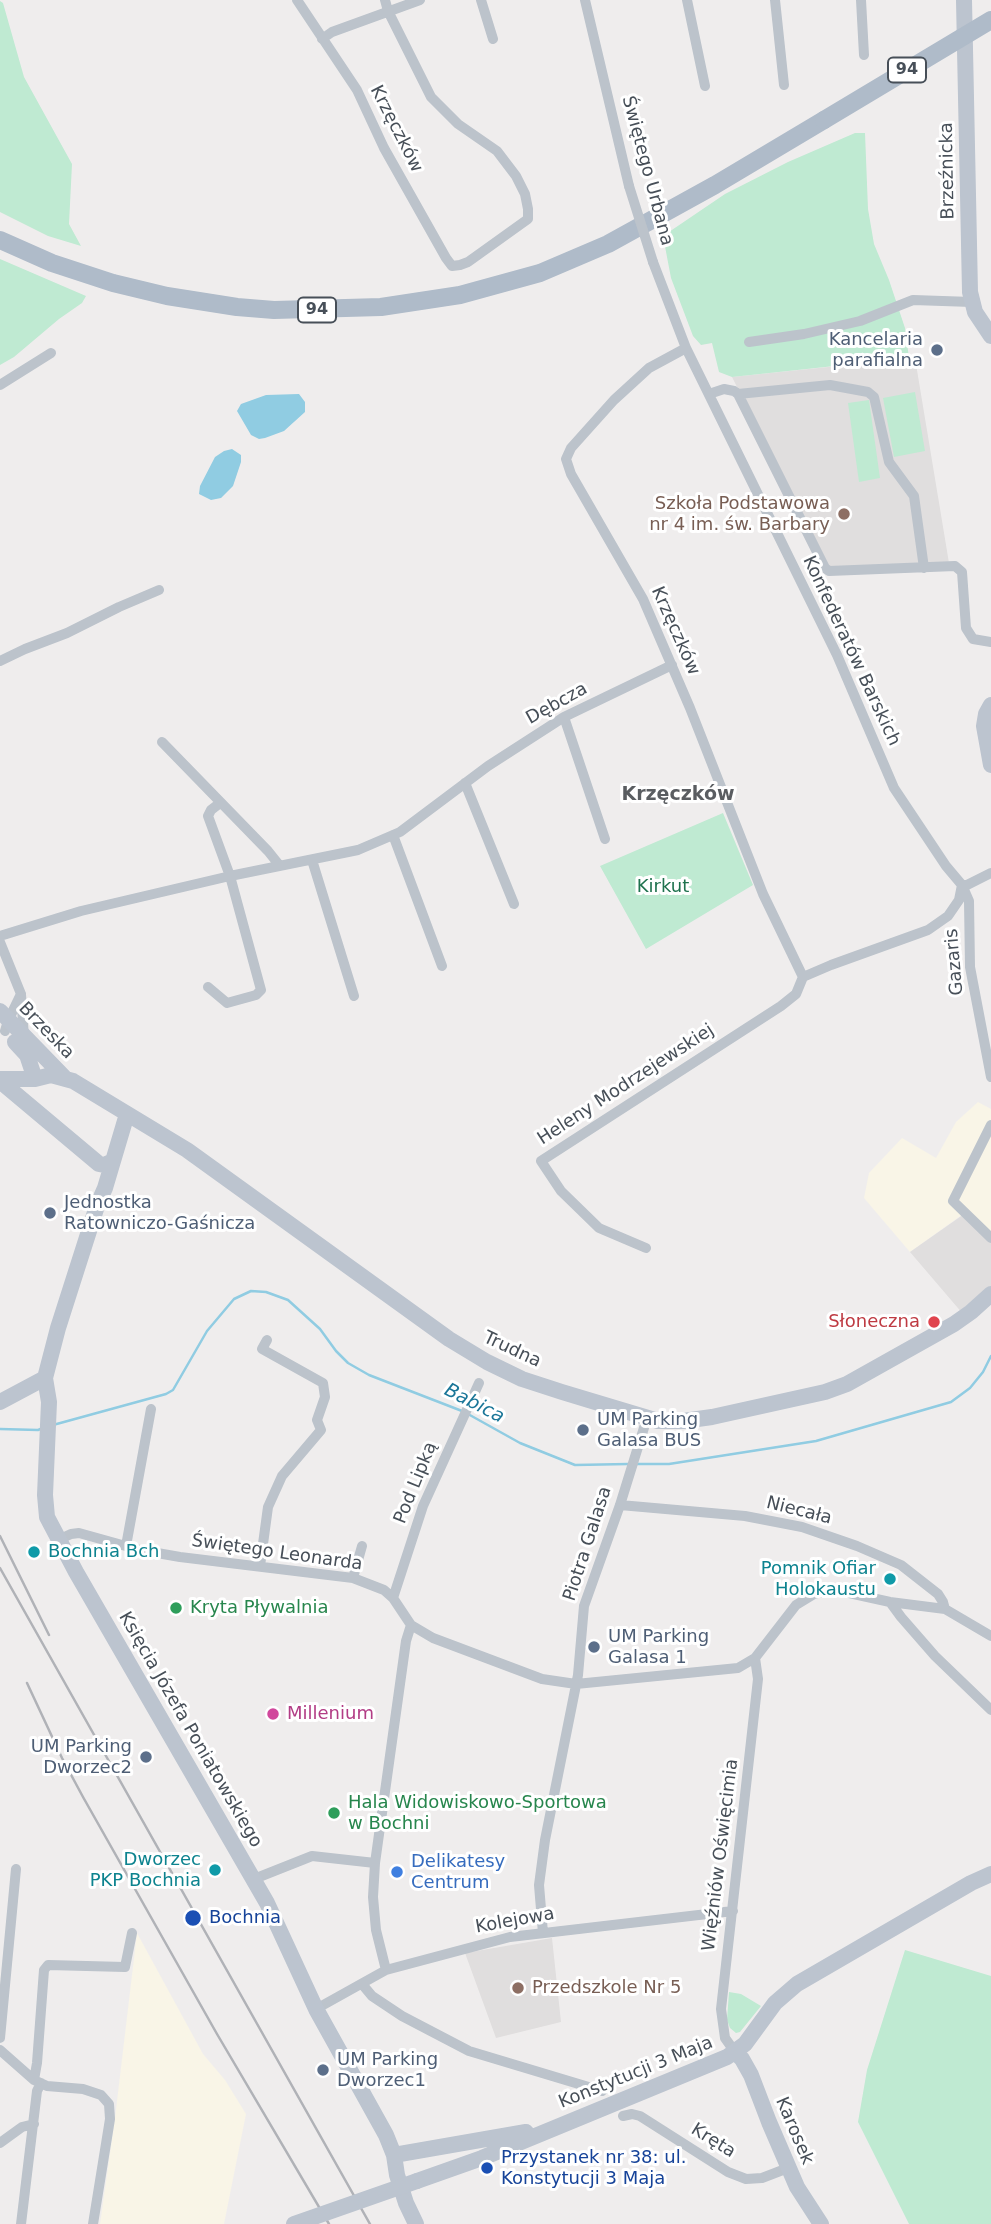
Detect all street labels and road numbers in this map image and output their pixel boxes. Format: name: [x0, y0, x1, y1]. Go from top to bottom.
road number: 94: [888, 58, 926, 82]
street label: Krzęczków: [365, 82, 427, 176]
street label: Świętego Urbana: [617, 94, 677, 248]
street label: Brzeźnicka: [936, 122, 960, 220]
road number: 94: [298, 298, 336, 322]
street label: Konfederatów Barskich: [797, 553, 905, 749]
street label: Krzęczków: [646, 583, 704, 679]
street label: Dębcza: [523, 678, 591, 730]
street label: Gazaris: [941, 928, 969, 996]
street label: Brzeska: [14, 998, 78, 1064]
street label: Heleny Modrzejewskiej: [534, 1020, 718, 1150]
street label: Trudna: [480, 1327, 544, 1373]
street label: Pod Lipką: [390, 1439, 442, 1527]
street label: Piotra Galasa: [559, 1484, 617, 1604]
street label: Niecała: [764, 1492, 834, 1530]
street label: Świętego Leonarda: [190, 1530, 364, 1576]
street label: Księcia Józefa Poniatowskiego: [113, 1608, 267, 1852]
street label: Więźniów Oświęcimia: [698, 1758, 744, 1952]
street label: Kolejowa: [474, 1903, 556, 1939]
street label: Konstytucji 3 Maja: [556, 2032, 716, 2114]
street label: Karosek: [770, 2094, 818, 2168]
street label: Kręta: [687, 2119, 739, 2163]

